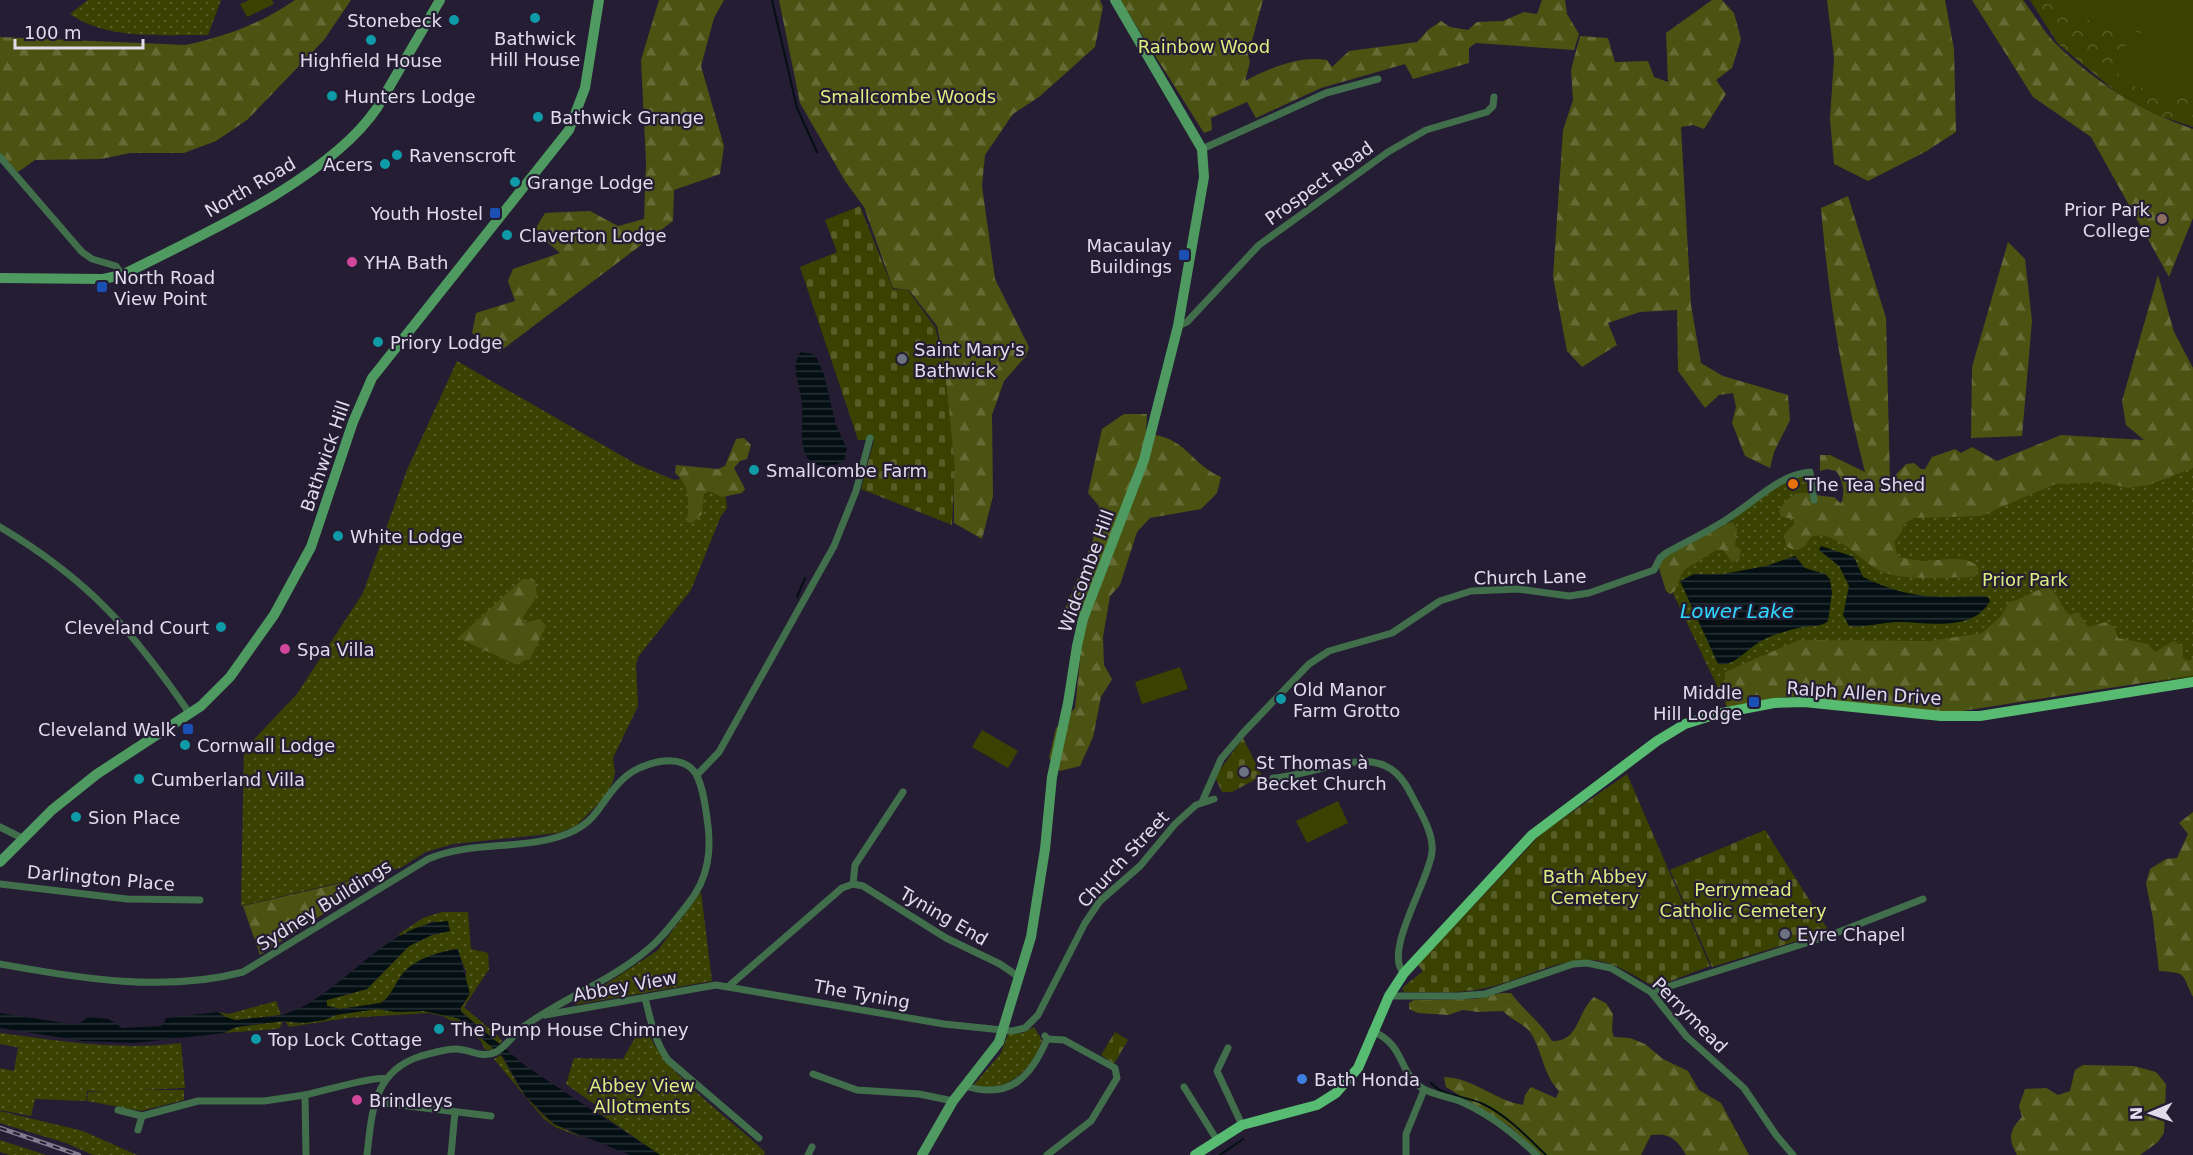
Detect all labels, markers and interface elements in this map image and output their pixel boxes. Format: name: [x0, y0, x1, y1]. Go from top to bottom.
place label: Stonebeck: [347, 10, 443, 31]
marker: Bathwick Hill House: [528, 11, 542, 25]
scale bar: [15, 12, 142, 50]
marker: Stonebeck: [447, 13, 461, 27]
text: 100 m: [24, 22, 82, 43]
place label: Bathwick Hill House: [490, 28, 580, 70]
marker: Highfield House: [364, 33, 378, 47]
park label: Rainbow Wood: [1138, 36, 1270, 57]
place label: Highfield House: [300, 50, 442, 71]
place label: Hunters Lodge: [344, 86, 476, 107]
park label: Smallcombe Woods: [820, 86, 996, 107]
marker: Hunters Lodge: [325, 89, 339, 103]
place label: Bathwick Grange: [550, 107, 704, 128]
marker: Bathwick Grange: [531, 110, 545, 124]
street label: Prospect Road: [1261, 137, 1377, 229]
place label: Ravenscroft: [409, 145, 516, 166]
marker: Ravenscroft: [390, 148, 404, 162]
street label: North Road: [201, 153, 299, 221]
place label: Acers: [323, 154, 373, 175]
marker: Acers: [378, 157, 392, 171]
place label: Grange Lodge: [527, 172, 654, 193]
marker: Grange Lodge: [508, 175, 522, 189]
place label: Prior Park College: [2064, 199, 2151, 241]
place label: Youth Hostel: [370, 203, 483, 224]
marker: Youth Hostel: [488, 206, 502, 220]
marker: Prior Park College: [2155, 212, 2169, 226]
place label: Claverton Lodge: [519, 225, 667, 246]
marker: Claverton Lodge: [500, 228, 514, 242]
place label: Macaulay Buildings: [1086, 235, 1172, 277]
marker: Macaulay Buildings: [1177, 248, 1191, 262]
place label: YHA Bath: [363, 252, 448, 273]
marker: YHA Bath: [345, 255, 359, 269]
place label: North Road View Point: [114, 267, 215, 309]
marker: North Road View Point: [95, 280, 109, 294]
place label: Priory Lodge: [390, 332, 502, 353]
marker: Priory Lodge: [371, 335, 385, 349]
place label: Saint Mary's Bathwick: [914, 339, 1025, 381]
marker: Saint Mary's Bathwick: [895, 352, 909, 366]
street label: Bathwick Hill: [296, 398, 354, 514]
place label: Smallcombe Farm: [766, 460, 927, 481]
marker: Smallcombe Farm: [747, 463, 761, 477]
place label: The Tea Shed: [1804, 474, 1925, 495]
marker: The Tea Shed: [1786, 477, 1800, 491]
street label: Widcombe Hill: [1054, 507, 1118, 635]
place label: White Lodge: [350, 526, 463, 547]
marker: White Lodge: [331, 529, 345, 543]
street label: Church Lane: [1473, 566, 1587, 588]
park label: Prior Park: [1982, 569, 2069, 590]
water label: Lower Lake: [1680, 599, 1794, 623]
place label: Cleveland Court: [65, 617, 209, 638]
marker: Cleveland Court: [214, 620, 228, 634]
place label: Spa Villa: [297, 639, 375, 660]
marker: Spa Villa: [278, 642, 292, 656]
street label: Ralph Allen Drive: [1786, 677, 1942, 709]
place label: Old Manor Farm Grotto: [1293, 679, 1400, 721]
place label: Middle Hill Lodge: [1653, 682, 1742, 724]
marker: Old Manor Farm Grotto: [1274, 692, 1288, 706]
marker: Middle Hill Lodge: [1747, 695, 1761, 709]
place label: Cleveland Walk: [38, 719, 177, 740]
marker: Cleveland Walk: [181, 722, 195, 736]
place label: Cornwall Lodge: [197, 735, 335, 756]
marker: Cornwall Lodge: [178, 738, 192, 752]
place label: St Thomas à Becket Church: [1256, 752, 1387, 794]
marker: St Thomas à Becket Church: [1237, 765, 1251, 779]
place label: Cumberland Villa: [151, 769, 305, 790]
marker: Cumberland Villa: [132, 772, 146, 786]
street label: Church Street: [1073, 806, 1173, 912]
place label: Sion Place: [88, 807, 180, 828]
marker: Sion Place: [69, 810, 83, 824]
street label: Sydney Buildings: [253, 855, 395, 955]
street label: Darlington Place: [26, 861, 176, 895]
park label: Bath Abbey Cemetery: [1543, 866, 1648, 908]
park label: Perrymead Catholic Cemetery: [1659, 879, 1827, 921]
street label: Tyning End: [895, 882, 992, 950]
place label: Eyre Chapel: [1797, 924, 1905, 945]
marker: Eyre Chapel: [1778, 927, 1792, 941]
street label: Abbey View: [571, 967, 679, 1005]
street label: Perrymead: [1648, 973, 1732, 1057]
street label: The Tyning: [811, 975, 912, 1013]
place label: The Pump House Chimney: [450, 1019, 689, 1040]
marker: The Pump House Chimney: [432, 1022, 446, 1036]
place label: Top Lock Cottage: [267, 1029, 422, 1050]
marker: Top Lock Cottage: [249, 1032, 263, 1046]
place label: Bath Honda: [1314, 1069, 1420, 1090]
marker: Bath Honda: [1295, 1072, 1309, 1086]
park label: Abbey View Allotments: [589, 1075, 695, 1117]
north arrow: [2121, 1083, 2181, 1143]
place label: Brindleys: [369, 1090, 453, 1111]
marker: Brindleys: [350, 1093, 364, 1107]
text: N: [2127, 1106, 2146, 1121]

